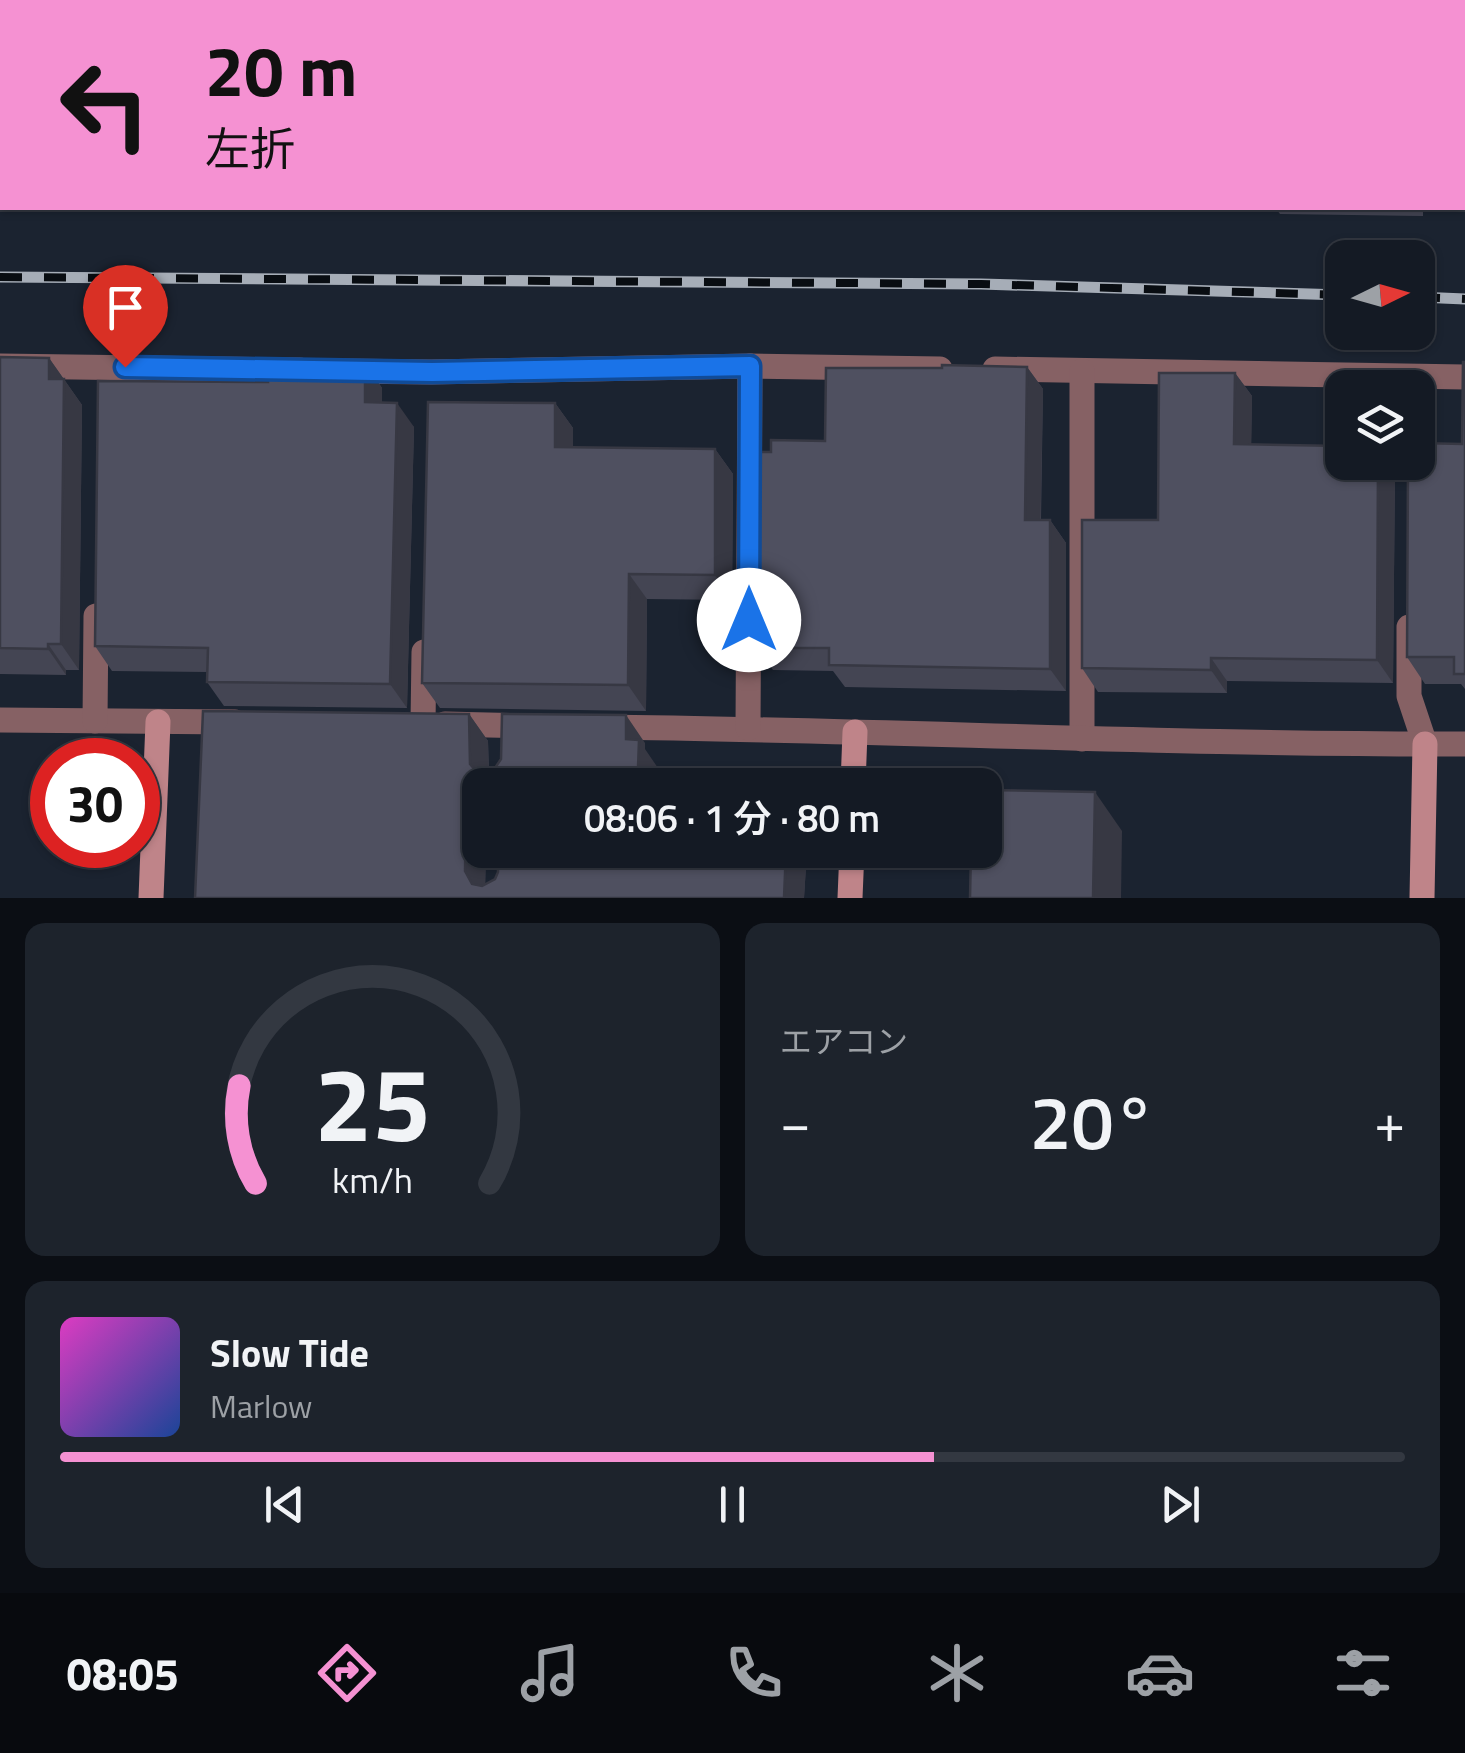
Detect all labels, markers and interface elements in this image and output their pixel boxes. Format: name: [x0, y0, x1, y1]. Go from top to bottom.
text: 20 m: [205, 17, 358, 123]
icon: left: [40, 40, 170, 170]
text: 左折: [205, 114, 295, 182]
north arrow: [1325, 240, 1435, 350]
map controls: [1325, 240, 1435, 480]
pin: [83, 265, 168, 368]
icon: arrive: [98, 280, 153, 335]
button: layers: [1325, 370, 1435, 480]
position arrow: [697, 568, 801, 672]
speed limit sign: 30: [30, 738, 160, 868]
text: 08:06 · 1 分 · 80 m: [584, 789, 880, 847]
text: エアコン: [780, 1017, 908, 1065]
text: 25: [314, 1023, 431, 1181]
text: 20°: [1029, 1064, 1156, 1178]
text: −: [780, 1080, 811, 1163]
text: +: [1374, 1080, 1405, 1163]
text: km/h: [332, 1152, 413, 1207]
text: Slow Tide: [210, 1324, 369, 1382]
text: Marlow: [210, 1382, 313, 1430]
icon: previous: [257, 1477, 312, 1532]
icon: pause: [705, 1477, 760, 1532]
icon: next: [1153, 1477, 1208, 1532]
icon: directions: [312, 1638, 382, 1708]
icon: music: [515, 1638, 585, 1708]
icon: phone: [719, 1638, 789, 1708]
icon: climate: [922, 1638, 992, 1708]
icon: car: [1125, 1638, 1195, 1708]
icon: filters: [1328, 1638, 1398, 1708]
text: 08:05: [67, 1639, 179, 1707]

